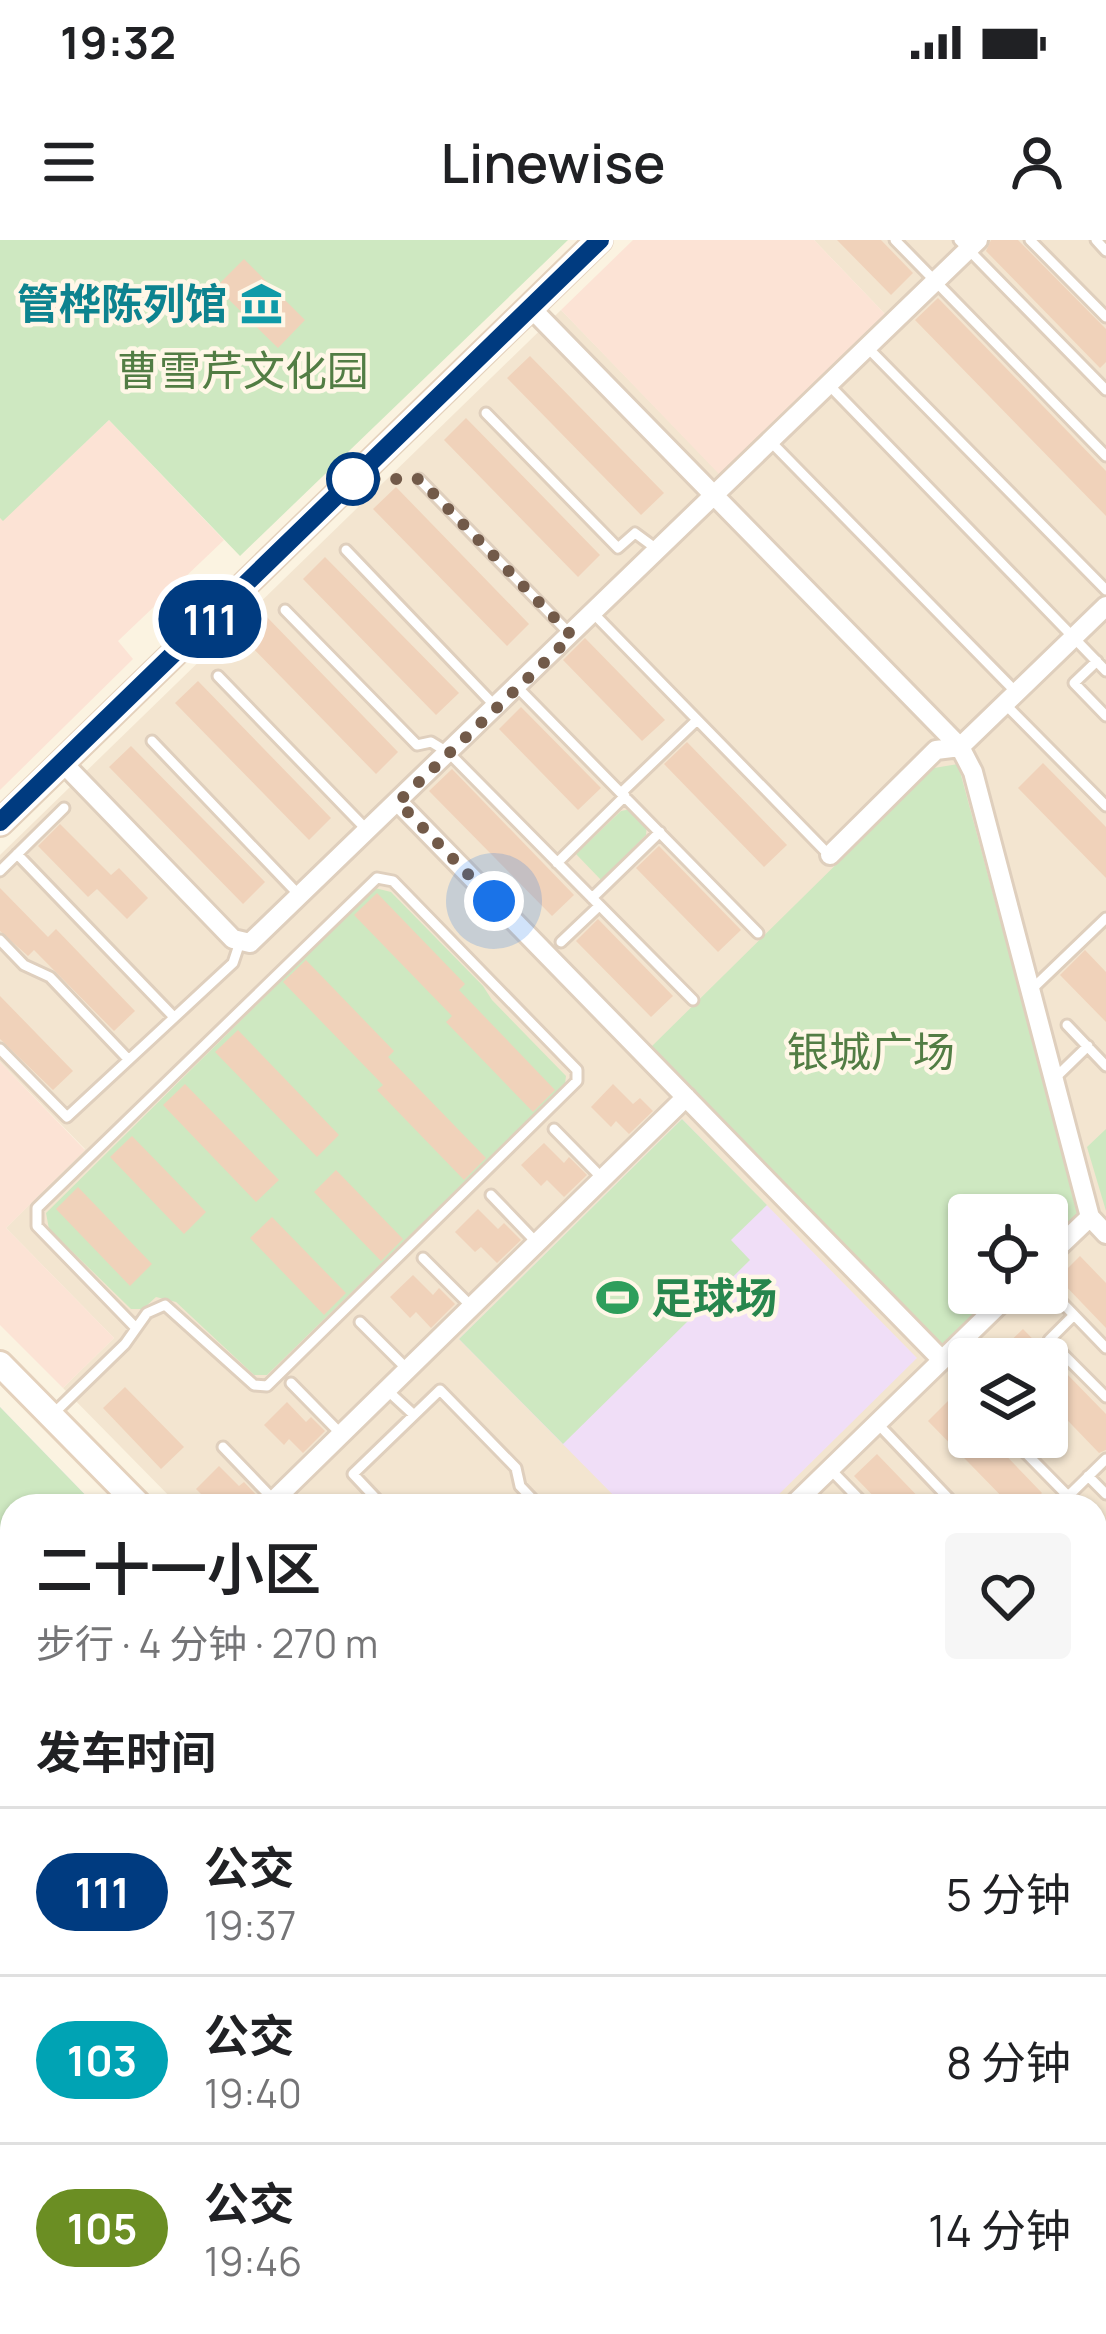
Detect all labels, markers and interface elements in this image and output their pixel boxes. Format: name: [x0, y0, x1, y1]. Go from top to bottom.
text: 19:32: [60, 11, 176, 73]
text: Linewise: [441, 125, 665, 199]
icon: menu: [36, 129, 102, 195]
icon: person: [1004, 129, 1070, 195]
place label: 管桦陈列馆: [17, 274, 227, 332]
museum icon: 管桦陈列馆: [238, 280, 284, 326]
park label: 曹雪芹文化园: [117, 341, 369, 399]
unlabelled marker: [328, 454, 378, 504]
line badge: 111: [141, 580, 279, 658]
text: 111: [182, 590, 238, 648]
your location: [464, 871, 524, 931]
park label: 银城广场: [787, 1022, 955, 1080]
map controls: [948, 1194, 1068, 1458]
button: locate: [948, 1194, 1068, 1314]
place label: 足球场: [651, 1268, 777, 1326]
sports icon: 足球场: [594, 1274, 640, 1320]
button: layers: [948, 1338, 1068, 1458]
text: 二十一小区: [36, 1529, 321, 1607]
button: heart: [945, 1533, 1071, 1659]
text: 步行 · 4 分钟 · 270 m: [36, 1616, 378, 1670]
text: 发车时间: [36, 1721, 216, 1783]
text: 公交: [204, 1836, 294, 1898]
text: 111: [74, 1863, 130, 1921]
text: 5 分钟: [946, 1863, 1071, 1925]
text: 19:37: [204, 1898, 296, 1952]
text: 公交: [204, 2004, 294, 2066]
text: 103: [67, 2031, 137, 2089]
text: 8 分钟: [946, 2031, 1071, 2093]
text: 19:40: [204, 2066, 302, 2120]
text: 公交: [204, 2172, 294, 2234]
text: 105: [67, 2199, 137, 2257]
text: 14 分钟: [928, 2199, 1071, 2261]
text: 19:46: [204, 2234, 302, 2288]

